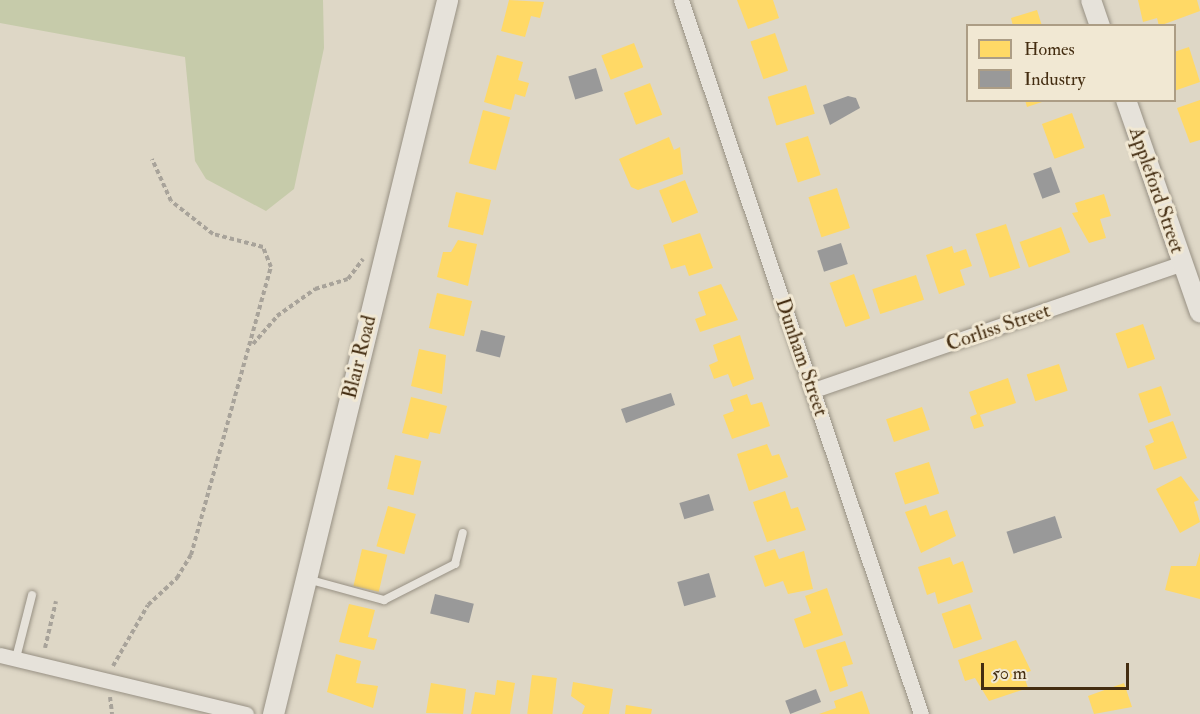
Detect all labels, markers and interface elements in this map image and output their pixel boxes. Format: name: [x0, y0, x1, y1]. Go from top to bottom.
legend: [966, 24, 1176, 102]
text: Homes: [1024, 38, 1075, 61]
text: Industry: [1024, 68, 1085, 91]
street label: Appleford Street: [1124, 124, 1190, 256]
street label: Dunham Street: [771, 295, 833, 419]
street label: Corliss Street: [943, 298, 1053, 356]
street label: Blair Road: [337, 313, 381, 401]
scale bar: [984, 651, 1132, 689]
text: 50 m: [992, 662, 1027, 685]

